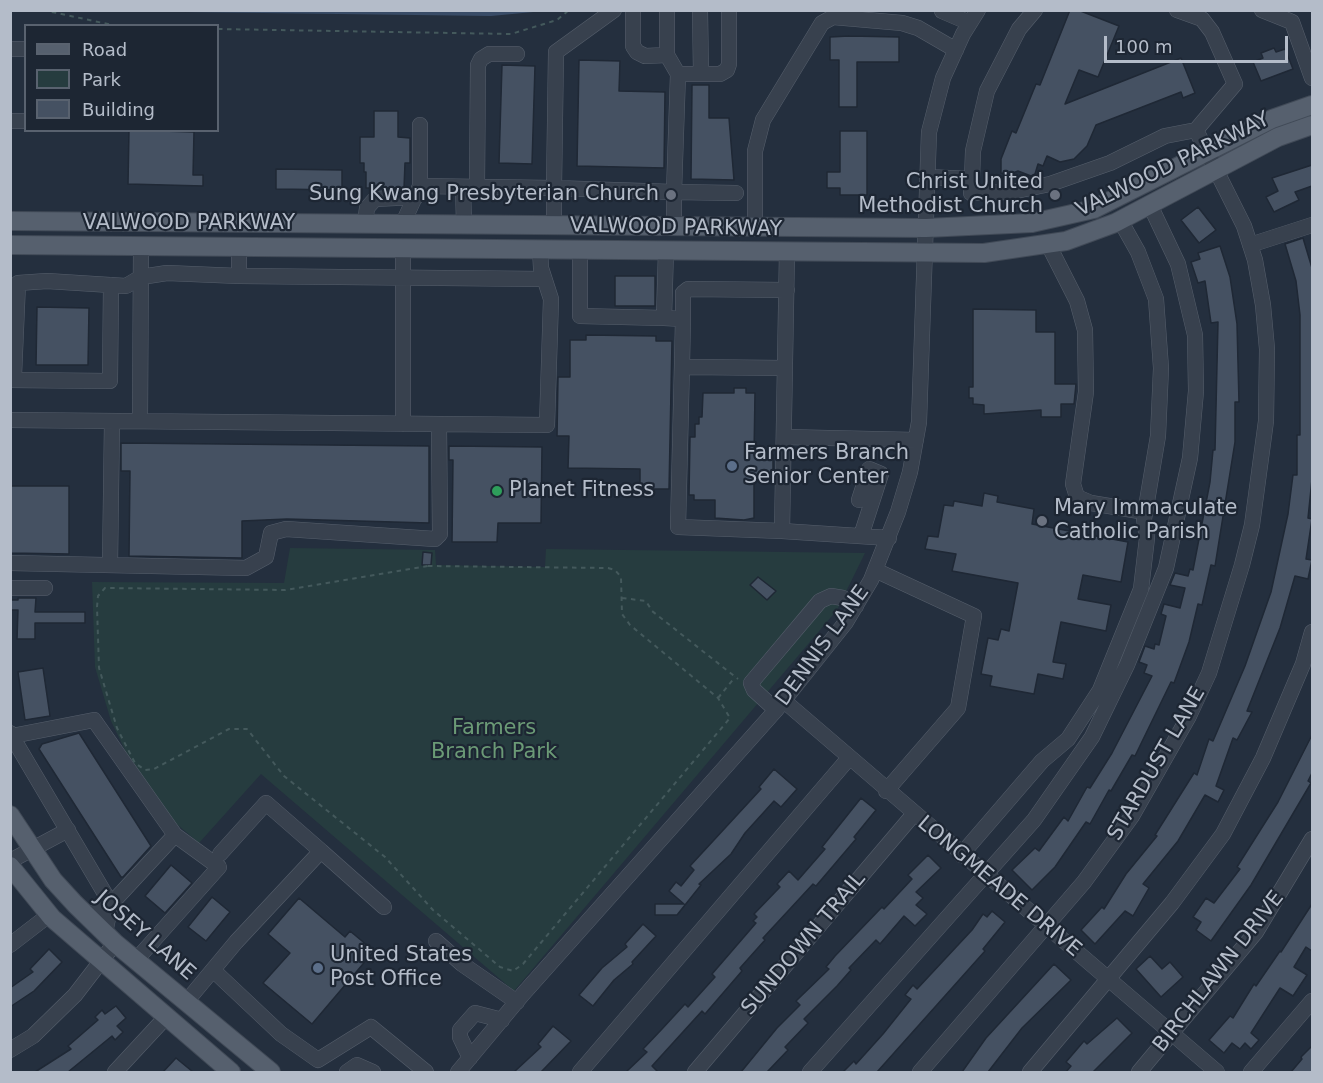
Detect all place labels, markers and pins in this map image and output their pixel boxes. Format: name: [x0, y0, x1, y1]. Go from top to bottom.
place label: Christ United Methodist Church: [858, 170, 1043, 220]
place label: Sung Kwang Presbyterian Church: [309, 182, 659, 208]
marker: Sung Kwang Presbyterian Church: [664, 188, 678, 202]
marker: Christ United Methodist Church: [1048, 188, 1062, 202]
place label: Farmers Branch Senior Center: [744, 441, 909, 491]
marker: Farmers Branch Senior Center: [725, 459, 739, 473]
place label: Planet Fitness: [509, 478, 654, 504]
marker: Planet Fitness: [490, 484, 504, 498]
place label: Mary Immaculate Catholic Parish: [1054, 496, 1237, 546]
marker: Mary Immaculate Catholic Parish: [1035, 514, 1049, 528]
place label: United States Post Office: [330, 943, 472, 993]
marker: United States Post Office: [311, 961, 325, 975]

